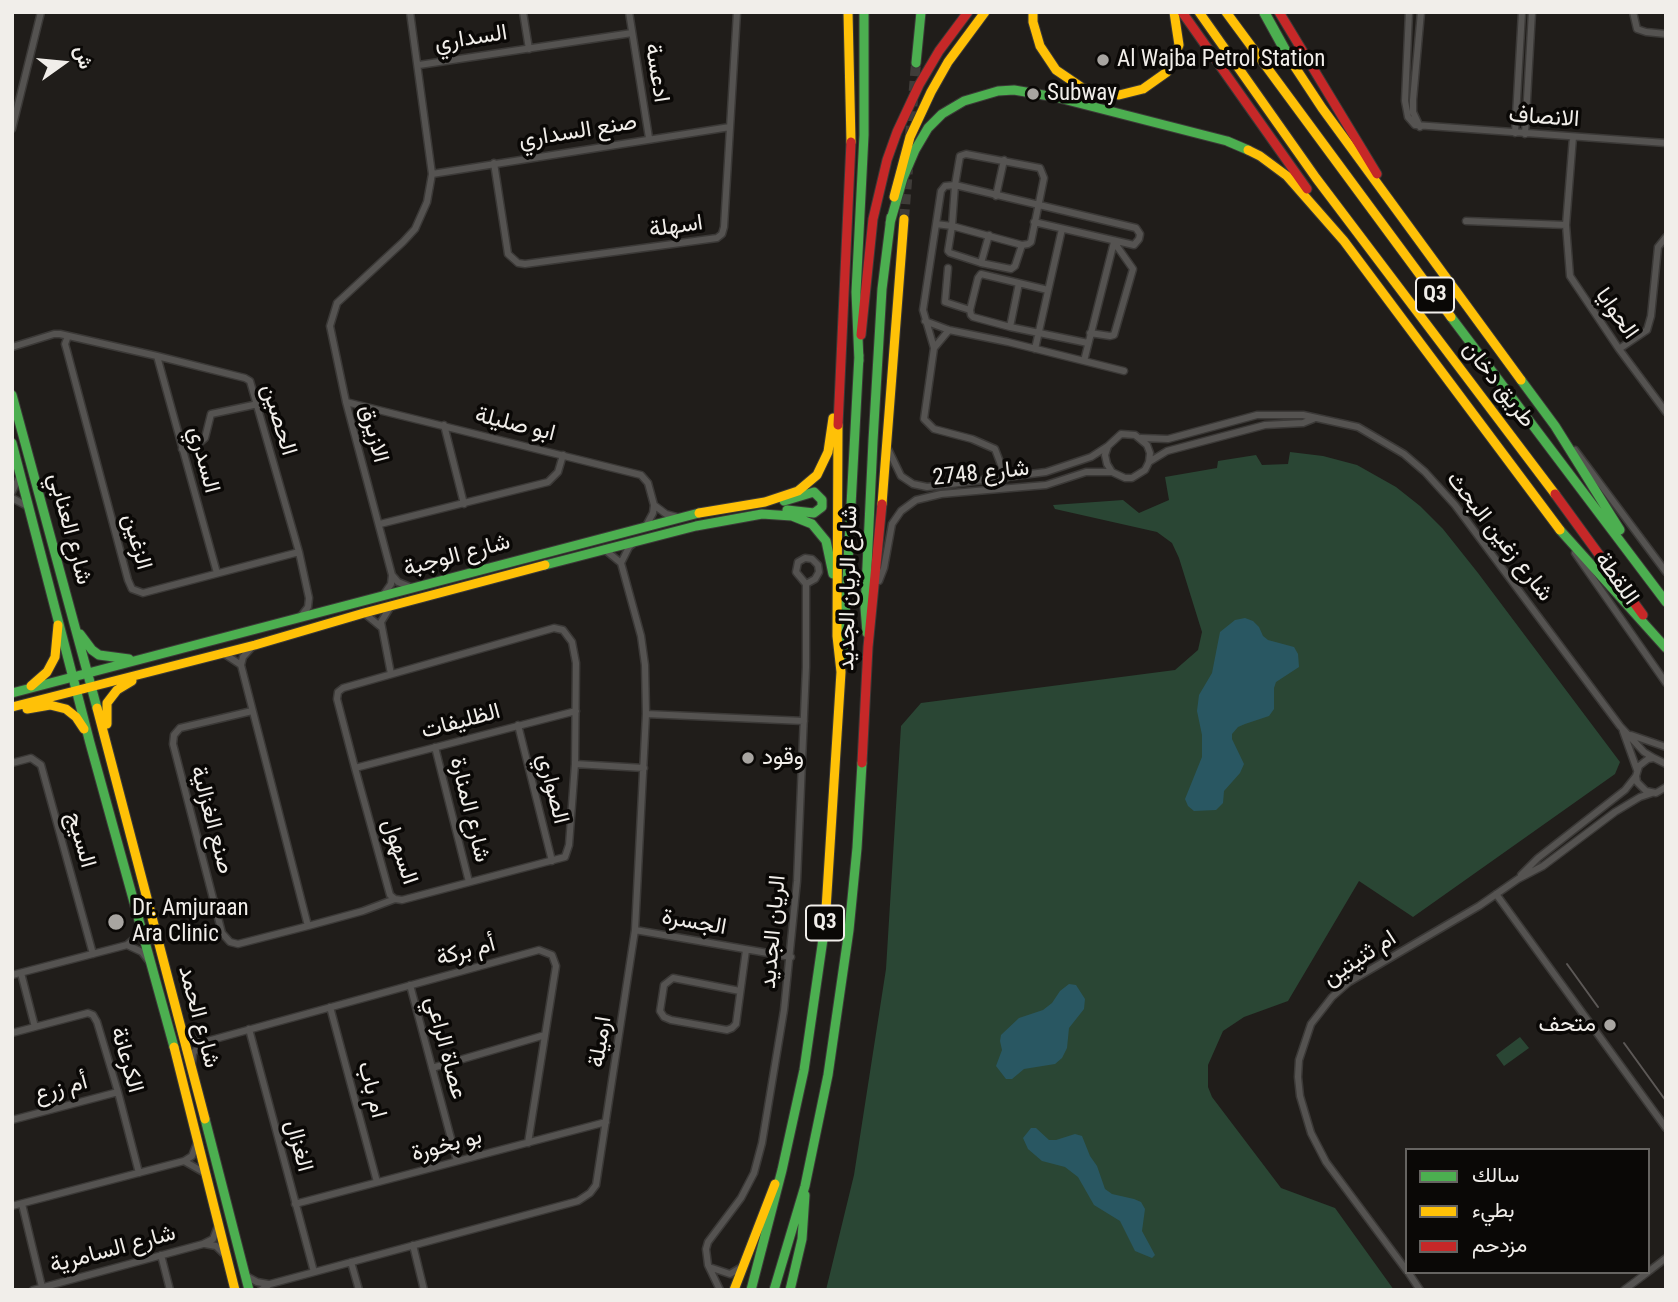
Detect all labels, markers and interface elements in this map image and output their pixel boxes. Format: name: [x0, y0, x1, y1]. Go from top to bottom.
street label: السداري: [433, 20, 509, 58]
north arrow: [28, 28, 98, 98]
street label: ادعسة: [638, 41, 674, 105]
text: ش: [70, 43, 98, 71]
place label: Al Wajba Petrol Station: [1117, 46, 1325, 74]
marker: Al Wajba Petrol Station: [1095, 52, 1111, 68]
place label: Subway: [1047, 80, 1117, 108]
marker: Subway: [1025, 86, 1041, 102]
street label: الانصاف: [1508, 102, 1580, 134]
street label: صنع السداري: [517, 109, 639, 155]
street label: اسهلة: [647, 210, 705, 244]
road number: Q3: [1416, 278, 1454, 312]
street label: الحوايا: [1589, 283, 1643, 345]
street label: طريق دخان: [1456, 336, 1540, 434]
street label: الحصين: [254, 381, 302, 459]
street label: الازيرق: [352, 402, 394, 466]
street label: ابو صليلة: [472, 402, 558, 448]
street label: السدري: [181, 424, 225, 496]
street label: شارع 2748: [931, 455, 1031, 493]
street label: شارع زغين البحث: [1440, 466, 1558, 608]
street label: شارع العنابي: [41, 470, 97, 588]
street label: شارع الريان الجديد: [834, 505, 864, 671]
street label: الزغين: [115, 511, 157, 573]
street label: شارع الوجبة: [401, 529, 513, 583]
street label: اللقطة: [1588, 547, 1644, 611]
street label: الظليفات: [418, 698, 504, 746]
place label: وقود: [762, 744, 804, 772]
marker: وقود: [740, 750, 756, 766]
street label: الصواري: [530, 751, 574, 827]
street label: شارع المنارة: [443, 755, 495, 865]
street label: صنع الغزالية: [183, 763, 239, 877]
street label: السيج: [59, 809, 101, 871]
street label: السهول: [375, 815, 423, 889]
street label: الريان الجديد: [755, 874, 793, 990]
place label: Dr. Amjuraan Ara Clinic: [132, 895, 249, 949]
street label: الجسرة: [660, 904, 728, 942]
road number: Q3: [806, 906, 844, 940]
marker: Dr. Amjuraan Ara Clinic: [106, 912, 126, 932]
street label: ام ثنيتين: [1318, 925, 1402, 993]
street label: أم بركة: [433, 931, 499, 973]
street label: شارع الحمد: [171, 963, 225, 1071]
street label: عصاة الراعي: [418, 994, 472, 1102]
place label: متحف: [1538, 1011, 1596, 1039]
street label: ارميلة: [583, 1015, 619, 1069]
marker: متحف: [1602, 1017, 1618, 1033]
street label: الكرعانة: [103, 1024, 149, 1096]
street label: ام باب: [350, 1059, 392, 1121]
street label: أم زرع: [31, 1069, 91, 1109]
street label: الغزال: [278, 1117, 318, 1175]
street label: بو بخورة: [409, 1123, 485, 1169]
legend: [1405, 1148, 1650, 1274]
text: سالك: [1472, 1163, 1519, 1187]
text: بطيء: [1472, 1198, 1515, 1222]
street label: شارع السامرية: [47, 1220, 179, 1280]
text: مزدحم: [1472, 1233, 1527, 1257]

